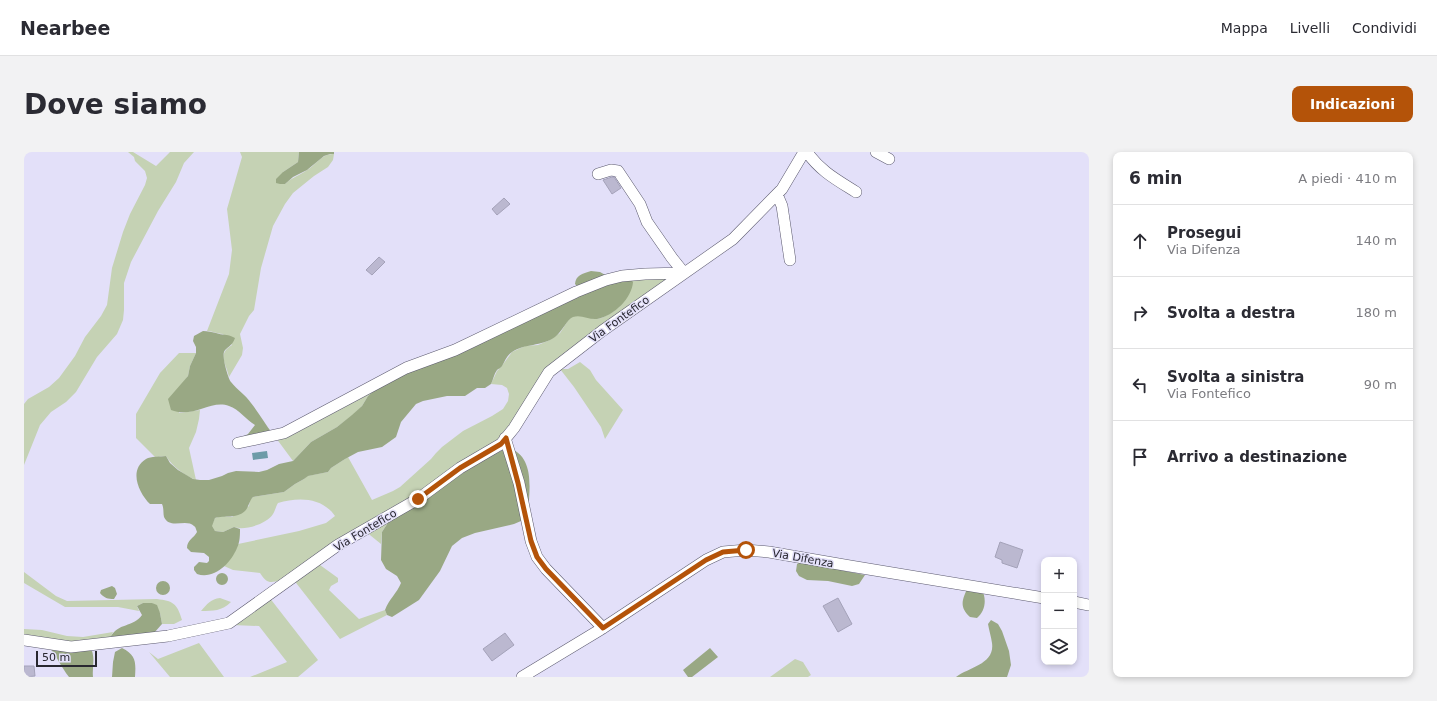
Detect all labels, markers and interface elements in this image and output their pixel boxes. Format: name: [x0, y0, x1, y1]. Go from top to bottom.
text: Nearbee: [20, 17, 110, 39]
text: Mappa: [1221, 20, 1268, 36]
text: Livelli: [1290, 20, 1330, 36]
text: Condividi: [1352, 20, 1417, 36]
button: Indicazioni: [1292, 86, 1413, 122]
text: Dove siamo: [24, 88, 207, 121]
text: 6 min: [1129, 168, 1182, 188]
text: A piedi · 410 m: [1298, 171, 1397, 186]
text: Prosegui: [1167, 224, 1241, 242]
icon: ahead: [1129, 230, 1151, 252]
text: 140 m: [1355, 233, 1397, 248]
text: Via Difenza: [1167, 242, 1241, 257]
street label: Via Fontefico: [587, 293, 652, 346]
icon: right: [1129, 302, 1151, 324]
text: Svolta a destra: [1167, 304, 1295, 322]
text: 180 m: [1355, 305, 1397, 320]
text: Svolta a sinistra: [1167, 368, 1304, 386]
icon: left: [1129, 374, 1151, 396]
text: 90 m: [1364, 377, 1397, 392]
text: Via Fontefico: [1167, 386, 1251, 401]
icon: arrive: [1129, 446, 1151, 468]
text: Arrivo a destinazione: [1167, 448, 1347, 466]
route end: [409, 490, 427, 508]
street label: Via Fontefico: [331, 506, 399, 554]
route start: [737, 541, 755, 559]
street label: Via Difenza: [771, 547, 835, 570]
map controls: [1041, 557, 1077, 665]
button: +: [1041, 557, 1077, 593]
button: −: [1041, 593, 1077, 629]
button: layers: [1041, 629, 1077, 665]
scale bar: [36, 649, 97, 668]
text: 50 m: [42, 651, 70, 664]

